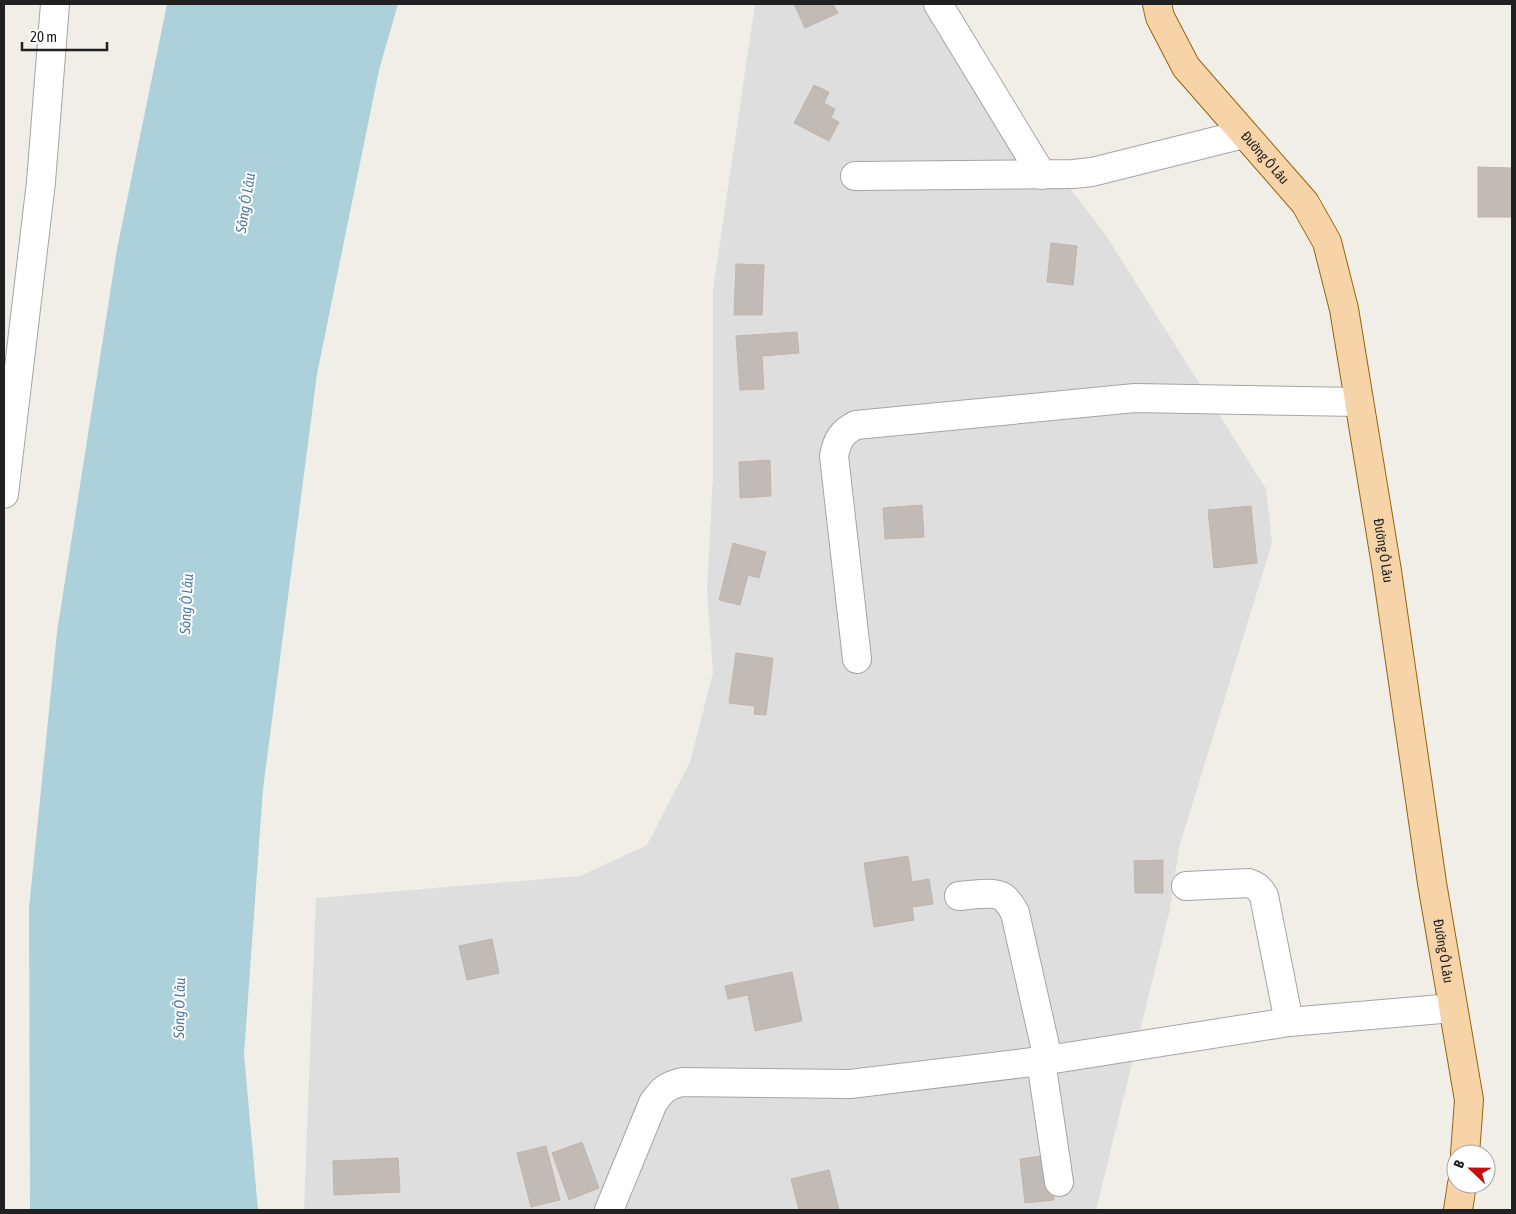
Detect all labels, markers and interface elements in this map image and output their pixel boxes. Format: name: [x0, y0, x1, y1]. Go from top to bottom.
scale bar: [22, 20, 108, 52]
text: 20 m: [30, 28, 57, 45]
street label: Đường Ô Lâu: [1238, 128, 1293, 187]
water label: Sông Ô Lâu: [232, 172, 258, 235]
street label: Đường Ô Lâu: [1370, 517, 1397, 584]
water label: Sông Ô Lâu: [176, 573, 196, 636]
street label: Đường Ô Lâu: [1430, 918, 1457, 984]
water label: Sông Ô Lâu: [170, 978, 188, 1039]
north arrow: [1446, 1144, 1496, 1194]
text: B: [1450, 1158, 1468, 1170]

